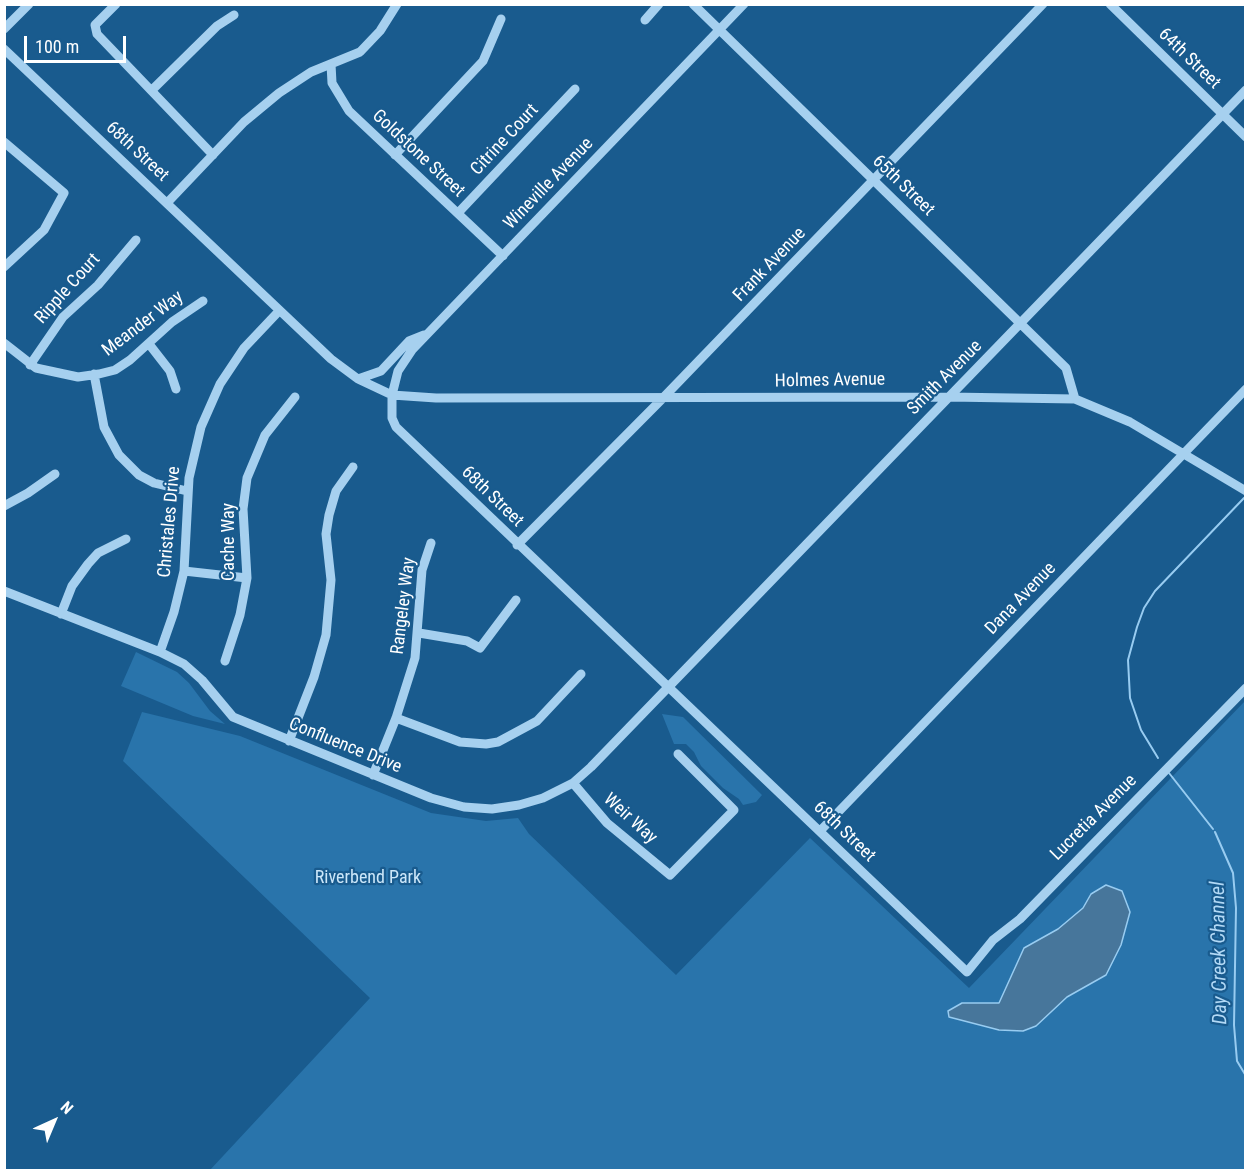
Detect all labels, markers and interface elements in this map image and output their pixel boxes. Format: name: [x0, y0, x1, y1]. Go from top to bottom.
scale bar: [27, 24, 129, 62]
street label: 64th Street: [1153, 24, 1225, 94]
text: 100 m: [35, 36, 79, 57]
street label: Citrine Court: [466, 100, 544, 180]
street label: Goldstone Street: [367, 106, 469, 202]
street label: 68th Street: [101, 117, 173, 187]
street label: Wineville Avenue: [500, 134, 598, 234]
street label: 65th Street: [867, 151, 939, 221]
street label: Frank Avenue: [729, 223, 811, 307]
street label: Ripple Court: [31, 249, 105, 329]
street label: Meander Way: [98, 287, 188, 361]
street label: Smith Avenue: [903, 336, 987, 420]
street label: Holmes Avenue: [775, 369, 885, 393]
street label: 68th Street: [456, 462, 528, 532]
street label: Christales Drive: [154, 466, 186, 578]
street label: Cache Way: [218, 503, 240, 581]
street label: Rangeley Way: [387, 556, 421, 656]
street label: Dana Avenue: [981, 558, 1061, 640]
street label: Confluence Drive: [285, 714, 405, 778]
street label: Lucretia Avenue: [1046, 770, 1142, 866]
street label: Weir Way: [599, 789, 661, 849]
street label: 68th Street: [808, 797, 880, 867]
park label: Riverbend Park: [315, 867, 421, 889]
water label: Day Creek Channel: [1207, 881, 1233, 1025]
north arrow: [24, 1091, 84, 1151]
text: N: [57, 1097, 77, 1118]

